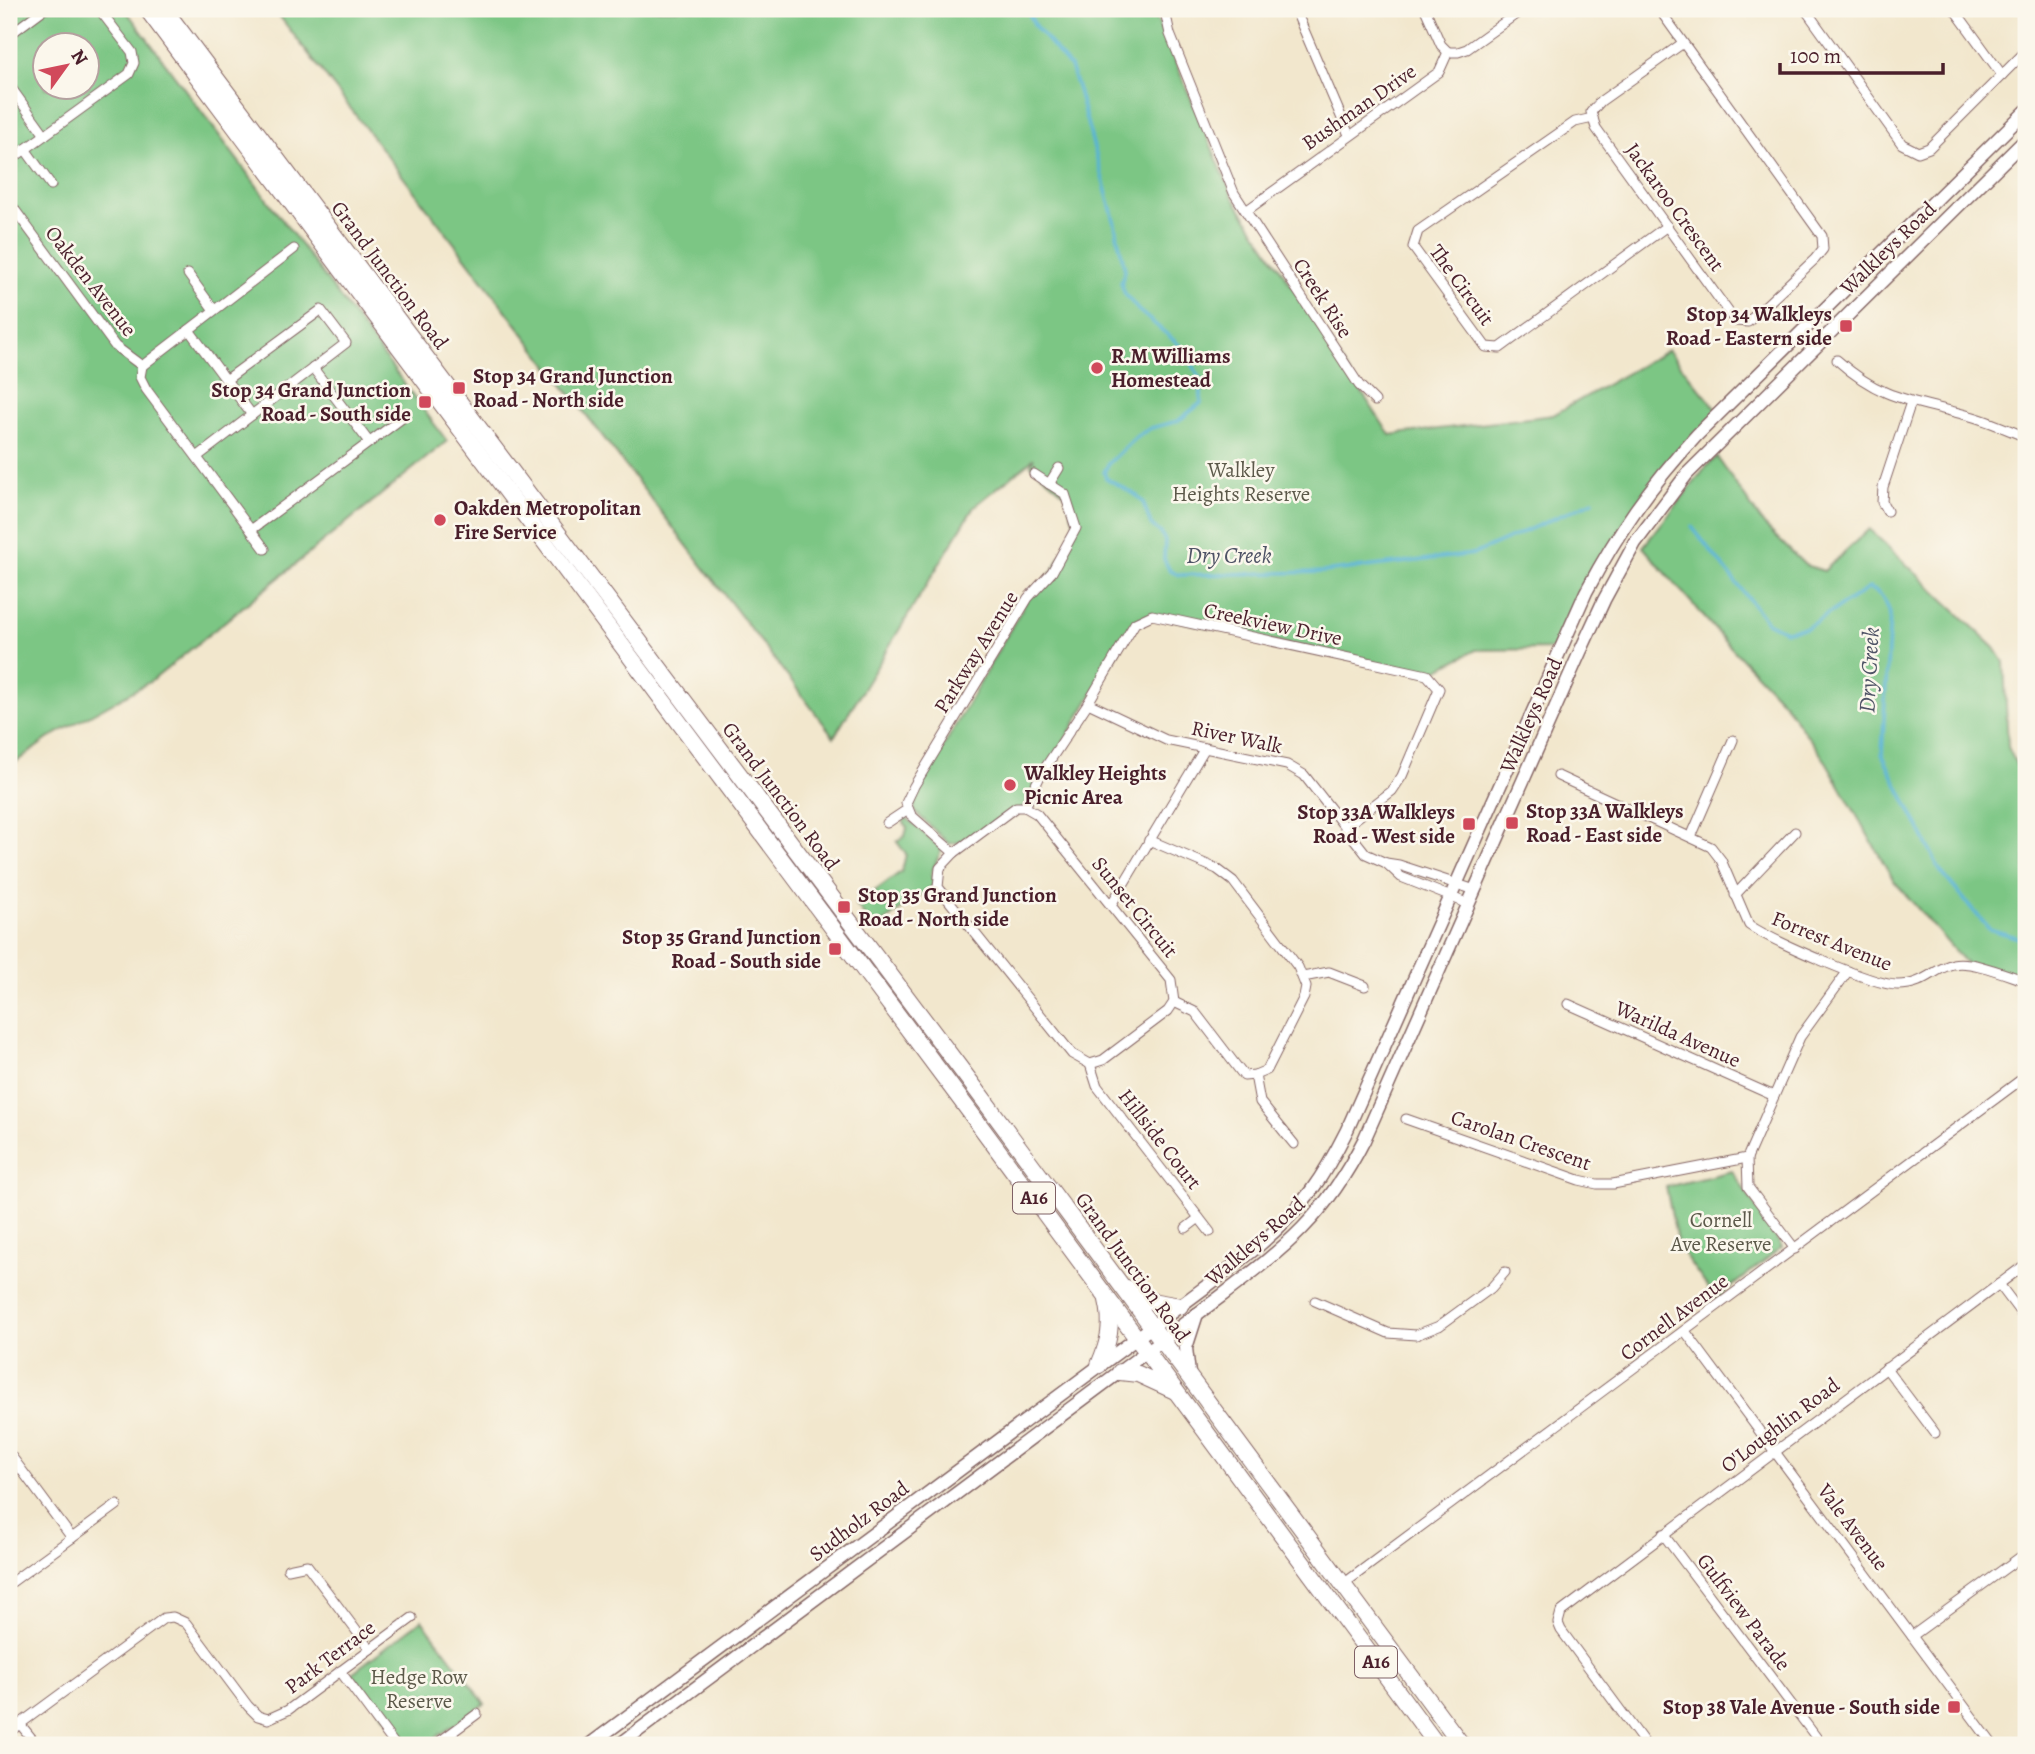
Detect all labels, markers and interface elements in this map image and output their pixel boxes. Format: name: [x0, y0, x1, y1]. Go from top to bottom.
north arrow: [32, 32, 102, 102]
scale bar: [1780, 32, 1942, 76]
text: 100 m: [1790, 42, 1841, 70]
text: N: [65, 44, 94, 70]
street label: Bushman Drive: [1296, 57, 1422, 157]
street label: Jackaroo Crescent: [1619, 137, 1731, 277]
street label: Grand Junction Road: [325, 195, 455, 355]
street label: Walkleys Road: [1833, 195, 1943, 302]
street label: Oakden Avenue: [39, 220, 143, 342]
street label: The Circuit: [1423, 239, 1501, 331]
street label: Creek Rise: [1287, 252, 1359, 344]
place label: Stop 34 Walkleys Road - Eastern side: [1666, 300, 1832, 352]
marker: Stop 34 Walkleys Road - Eastern side: [1838, 318, 1854, 334]
place label: R.M Williams Homestead: [1111, 342, 1231, 394]
marker: R.M Williams Homestead: [1089, 360, 1105, 376]
place label: Stop 34 Grand Junction Road - North side: [473, 362, 673, 414]
place label: Stop 34 Grand Junction Road - South side: [211, 376, 411, 428]
marker: Stop 34 Grand Junction Road - North side: [451, 380, 467, 396]
marker: Stop 34 Grand Junction Road - South side: [417, 394, 433, 410]
park label: Walkley Heights Reserve: [1172, 456, 1310, 508]
place label: Oakden Metropolitan Fire Service: [454, 494, 641, 546]
marker: Oakden Metropolitan Fire Service: [432, 512, 448, 528]
water label: Dry Creek: [1186, 540, 1272, 571]
street label: Parkway Avenue: [927, 585, 1025, 719]
street label: Creekview Drive: [1201, 596, 1345, 652]
water label: Dry Creek: [1851, 626, 1887, 714]
street label: Walkleys Road: [1493, 652, 1569, 778]
street label: River Walk: [1189, 714, 1286, 760]
street label: Grand Junction Road: [716, 716, 846, 876]
place label: Walkley Heights Picnic Area: [1023, 759, 1167, 811]
marker: Walkley Heights Picnic Area: [1002, 777, 1018, 793]
place label: Stop 33A Walkleys Road - East side: [1526, 797, 1684, 849]
place label: Stop 33A Walkleys Road - West side: [1297, 798, 1455, 850]
marker: Stop 33A Walkleys Road - East side: [1504, 815, 1520, 831]
marker: Stop 33A Walkleys Road - West side: [1461, 816, 1477, 832]
street label: Sunset Circuit: [1086, 851, 1184, 963]
place label: Stop 35 Grand Junction Road - North side: [858, 881, 1057, 933]
marker: Stop 35 Grand Junction Road - North side: [836, 899, 852, 915]
street label: Forrest Avenue: [1768, 904, 1896, 978]
place label: Stop 35 Grand Junction Road - South side: [622, 923, 821, 975]
marker: Stop 35 Grand Junction Road - South side: [827, 941, 843, 957]
street label: Warilda Avenue: [1610, 993, 1745, 1074]
street label: Hillside Court: [1112, 1083, 1208, 1195]
street label: Carolan Crescent: [1447, 1103, 1595, 1177]
road number: A16: [1013, 1182, 1055, 1214]
street label: Grand Junction Road: [1069, 1186, 1197, 1348]
street label: Walkleys Road: [1198, 1189, 1311, 1293]
park label: Cornell Ave Reserve: [1670, 1206, 1771, 1258]
street label: Cornell Avenue: [1614, 1267, 1734, 1367]
street label: O'Loughlin Road: [1715, 1371, 1846, 1479]
street label: Sudholz Road: [803, 1474, 915, 1568]
street label: Vale Avenue: [1810, 1477, 1895, 1576]
street label: Gulfview Parade: [1691, 1548, 1797, 1676]
street label: Park Terrace: [279, 1614, 381, 1700]
road number: A16: [1355, 1646, 1397, 1678]
park label: Hedge Row Reserve: [370, 1663, 468, 1715]
place label: Stop 38 Vale Avenue - South side: [1663, 1693, 1940, 1721]
marker: Stop 38 Vale Avenue - South side: [1946, 1699, 1962, 1715]

